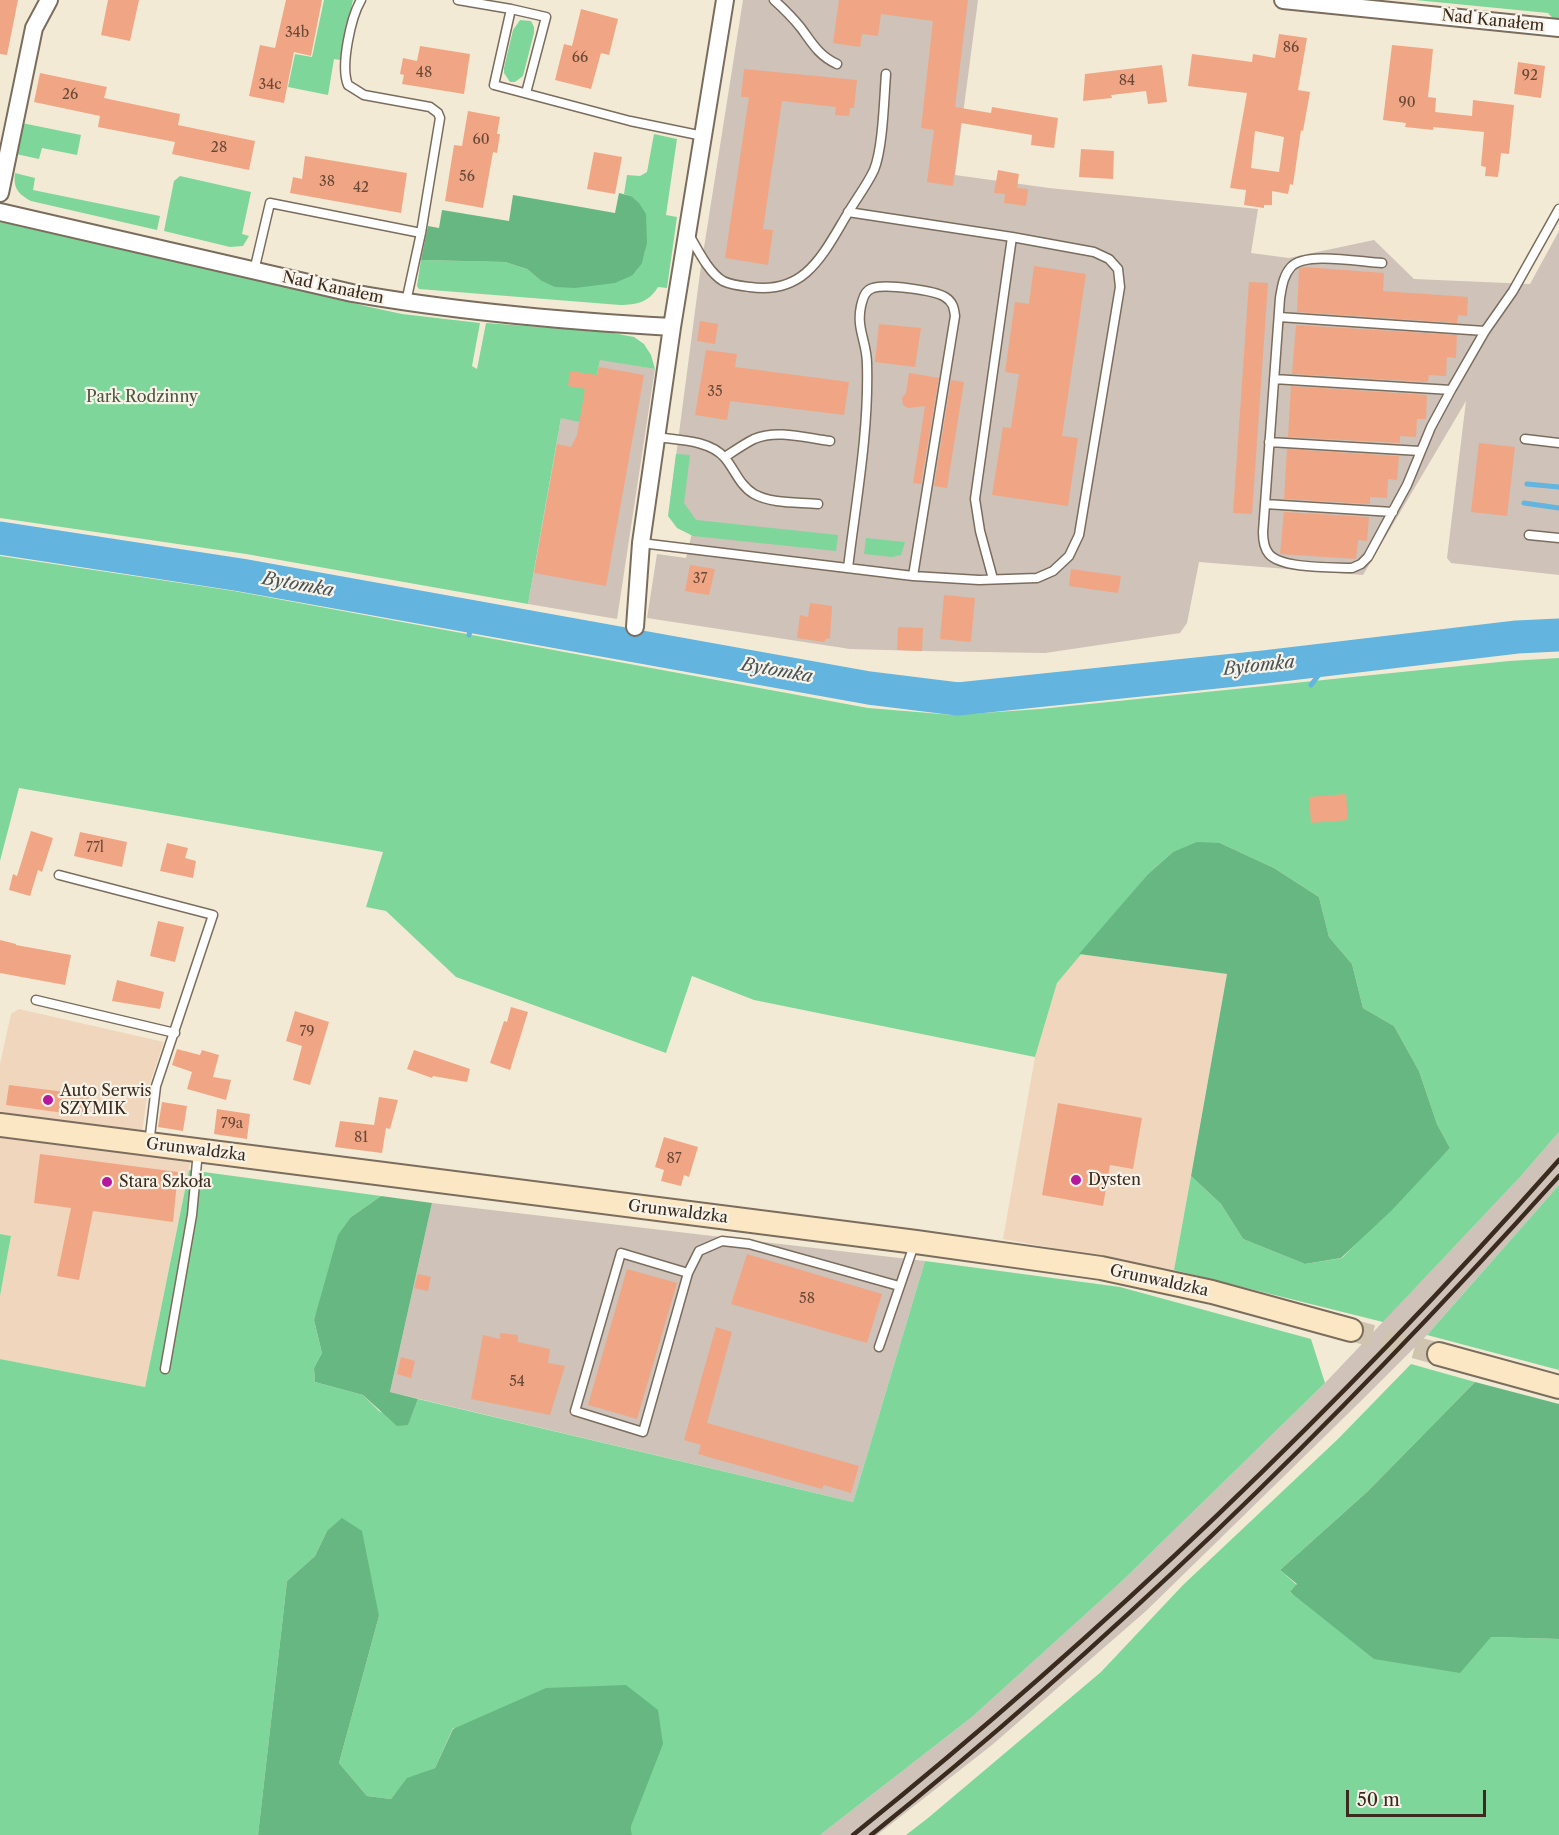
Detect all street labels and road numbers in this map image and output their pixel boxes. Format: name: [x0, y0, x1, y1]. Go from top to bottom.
street label: Nad Kanałem: [1441, 6, 1545, 36]
street label: Nad Kanałem: [280, 268, 386, 308]
street label: Grunwaldzka: [145, 1134, 247, 1166]
street label: Grunwaldzka: [627, 1196, 729, 1228]
street label: Grunwaldzka: [1108, 1261, 1210, 1301]

